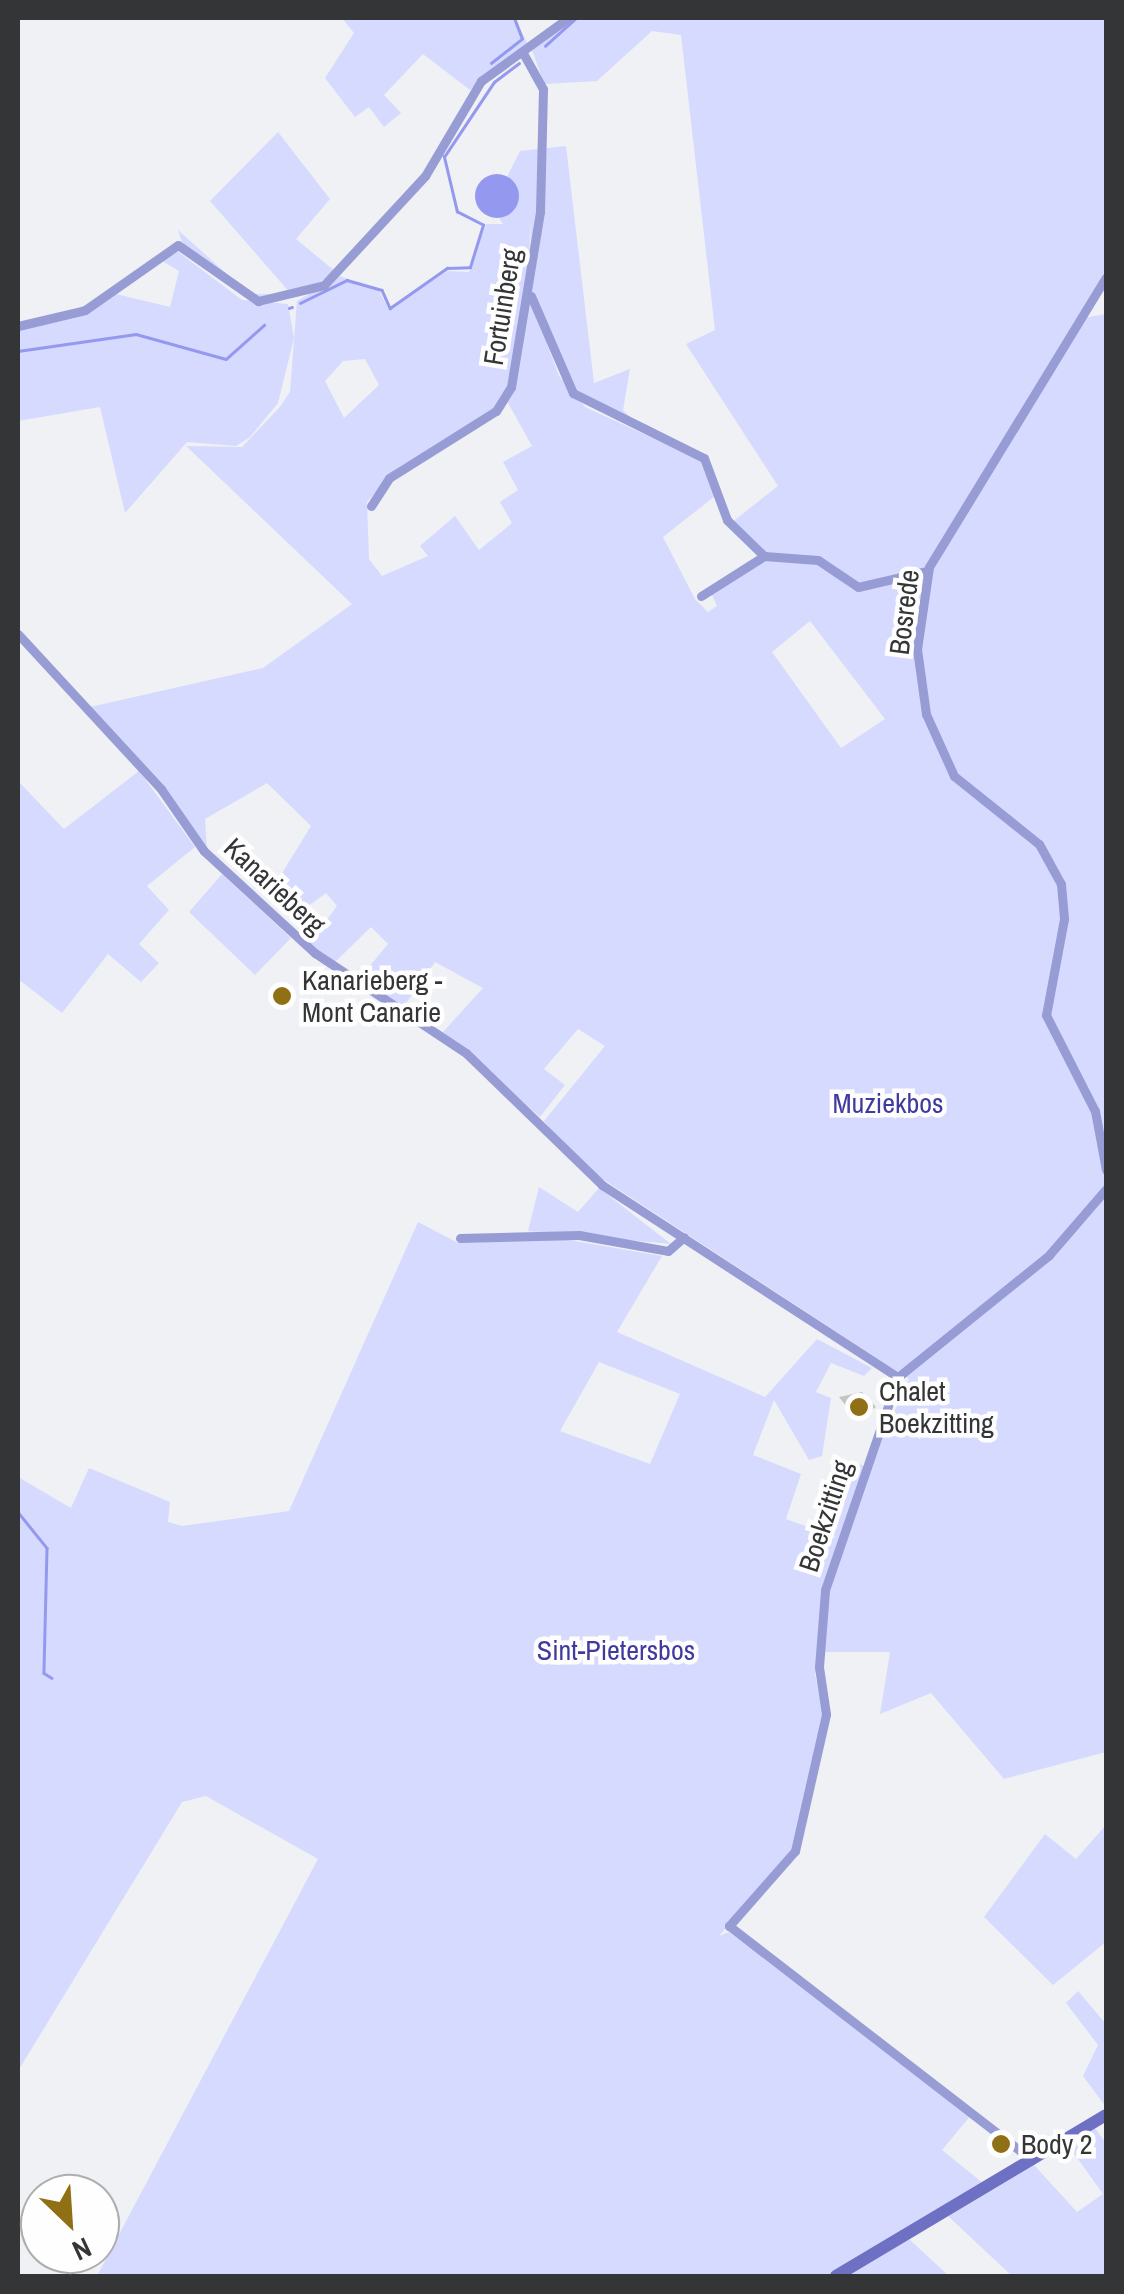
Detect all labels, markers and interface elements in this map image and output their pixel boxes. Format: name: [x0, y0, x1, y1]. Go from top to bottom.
street label: Fortuinberg: [476, 246, 528, 368]
street label: Bosrede: [882, 568, 926, 656]
street label: Kanarieberg: [217, 831, 333, 941]
place label: Kanarieberg - Mont Canarie: [302, 963, 442, 1029]
marker: Kanarieberg - Mont Canarie: [271, 985, 293, 1007]
park label: Muziekbos: [832, 1086, 944, 1120]
place label: Chalet Boekzitting: [879, 1374, 994, 1440]
marker: Chalet Boekzitting: [848, 1396, 870, 1418]
street label: Boekzitting: [791, 1456, 859, 1576]
park label: Sint-Pietersbos: [537, 1633, 695, 1667]
place label: Body 2: [1021, 2127, 1092, 2161]
marker: Body 2: [990, 2133, 1012, 2155]
north arrow: [20, 2174, 120, 2274]
text: N: [66, 2229, 97, 2270]

